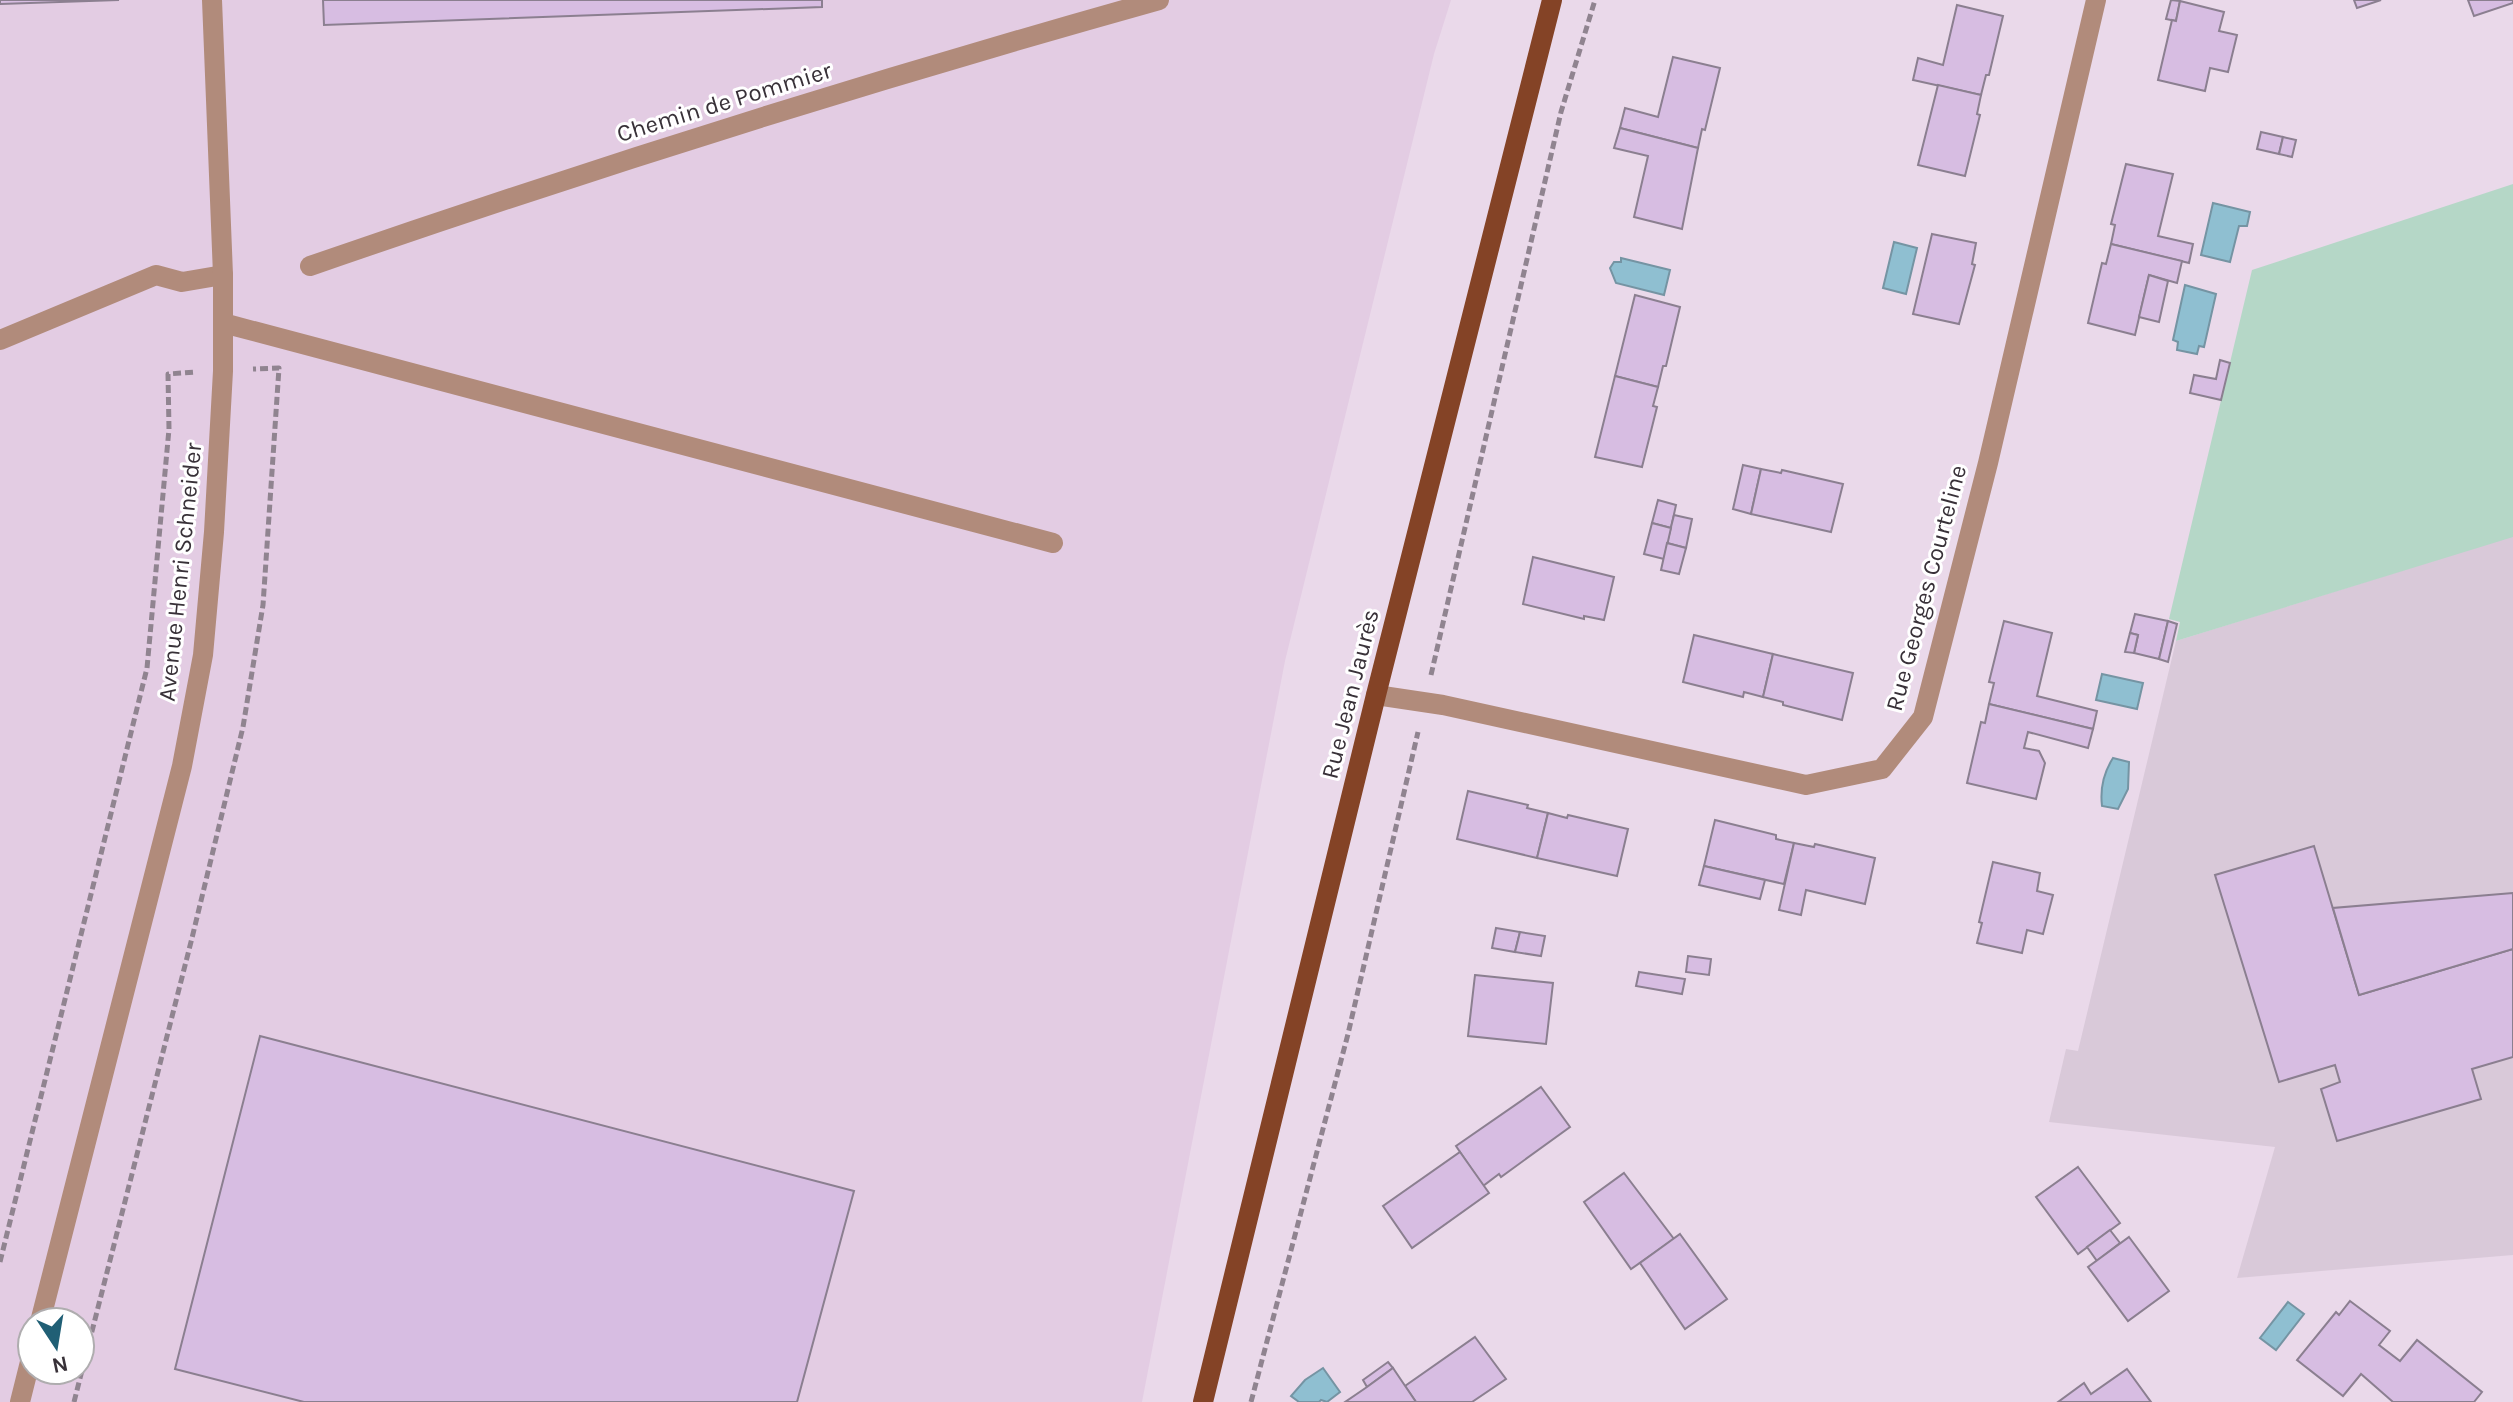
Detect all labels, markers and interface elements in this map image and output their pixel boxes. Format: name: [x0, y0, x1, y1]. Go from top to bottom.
street label: Chemin de Pommier: [613, 56, 835, 148]
street label: Avenue Henri Schneider: [153, 441, 208, 703]
street label: Rue Georges Courteline: [1880, 462, 1972, 714]
street label: Rue Jean Jaurès: [1315, 606, 1385, 782]
north arrow: [16, 1306, 96, 1386]
text: N: [50, 1350, 70, 1379]

